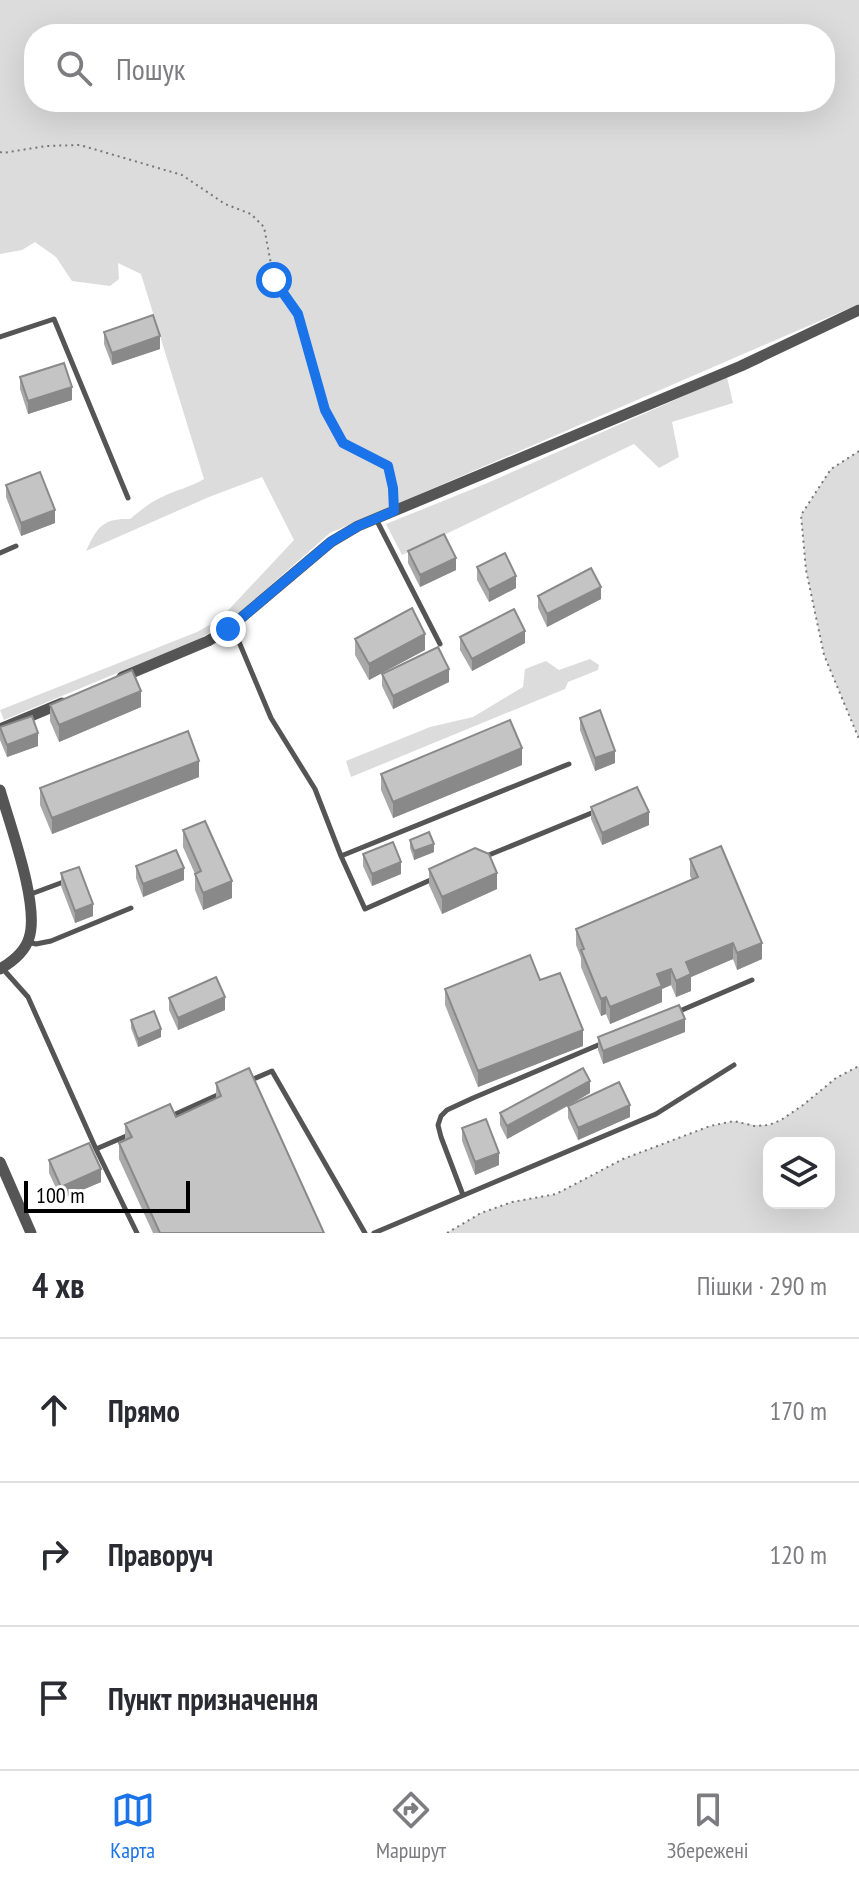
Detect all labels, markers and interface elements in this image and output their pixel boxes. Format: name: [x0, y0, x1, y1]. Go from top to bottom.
search box: [24, 24, 835, 112]
icon: search: [52, 46, 96, 90]
text: Пошук: [116, 49, 185, 88]
route start: [256, 262, 292, 298]
route end: [210, 611, 246, 647]
map controls: [763, 1137, 835, 1209]
button: layers: [763, 1137, 835, 1209]
scale bar: [24, 1177, 190, 1213]
text: 100 m: [36, 1181, 85, 1209]
text: 4 хв: [32, 1263, 84, 1307]
text: Пішки · 290 m: [697, 1269, 827, 1302]
icon: ahead: [32, 1388, 76, 1432]
text: Прямо: [108, 1391, 180, 1430]
text: 170 m: [769, 1394, 827, 1427]
icon: right: [32, 1532, 76, 1576]
text: Праворуч: [108, 1535, 213, 1574]
text: 120 m: [769, 1538, 827, 1571]
icon: arrive: [32, 1676, 76, 1720]
text: Пункт призначення: [108, 1679, 318, 1718]
tab: Карта: [110, 1788, 155, 1864]
tab: Маршрут: [376, 1788, 446, 1864]
tab: Збережені: [667, 1788, 749, 1864]

